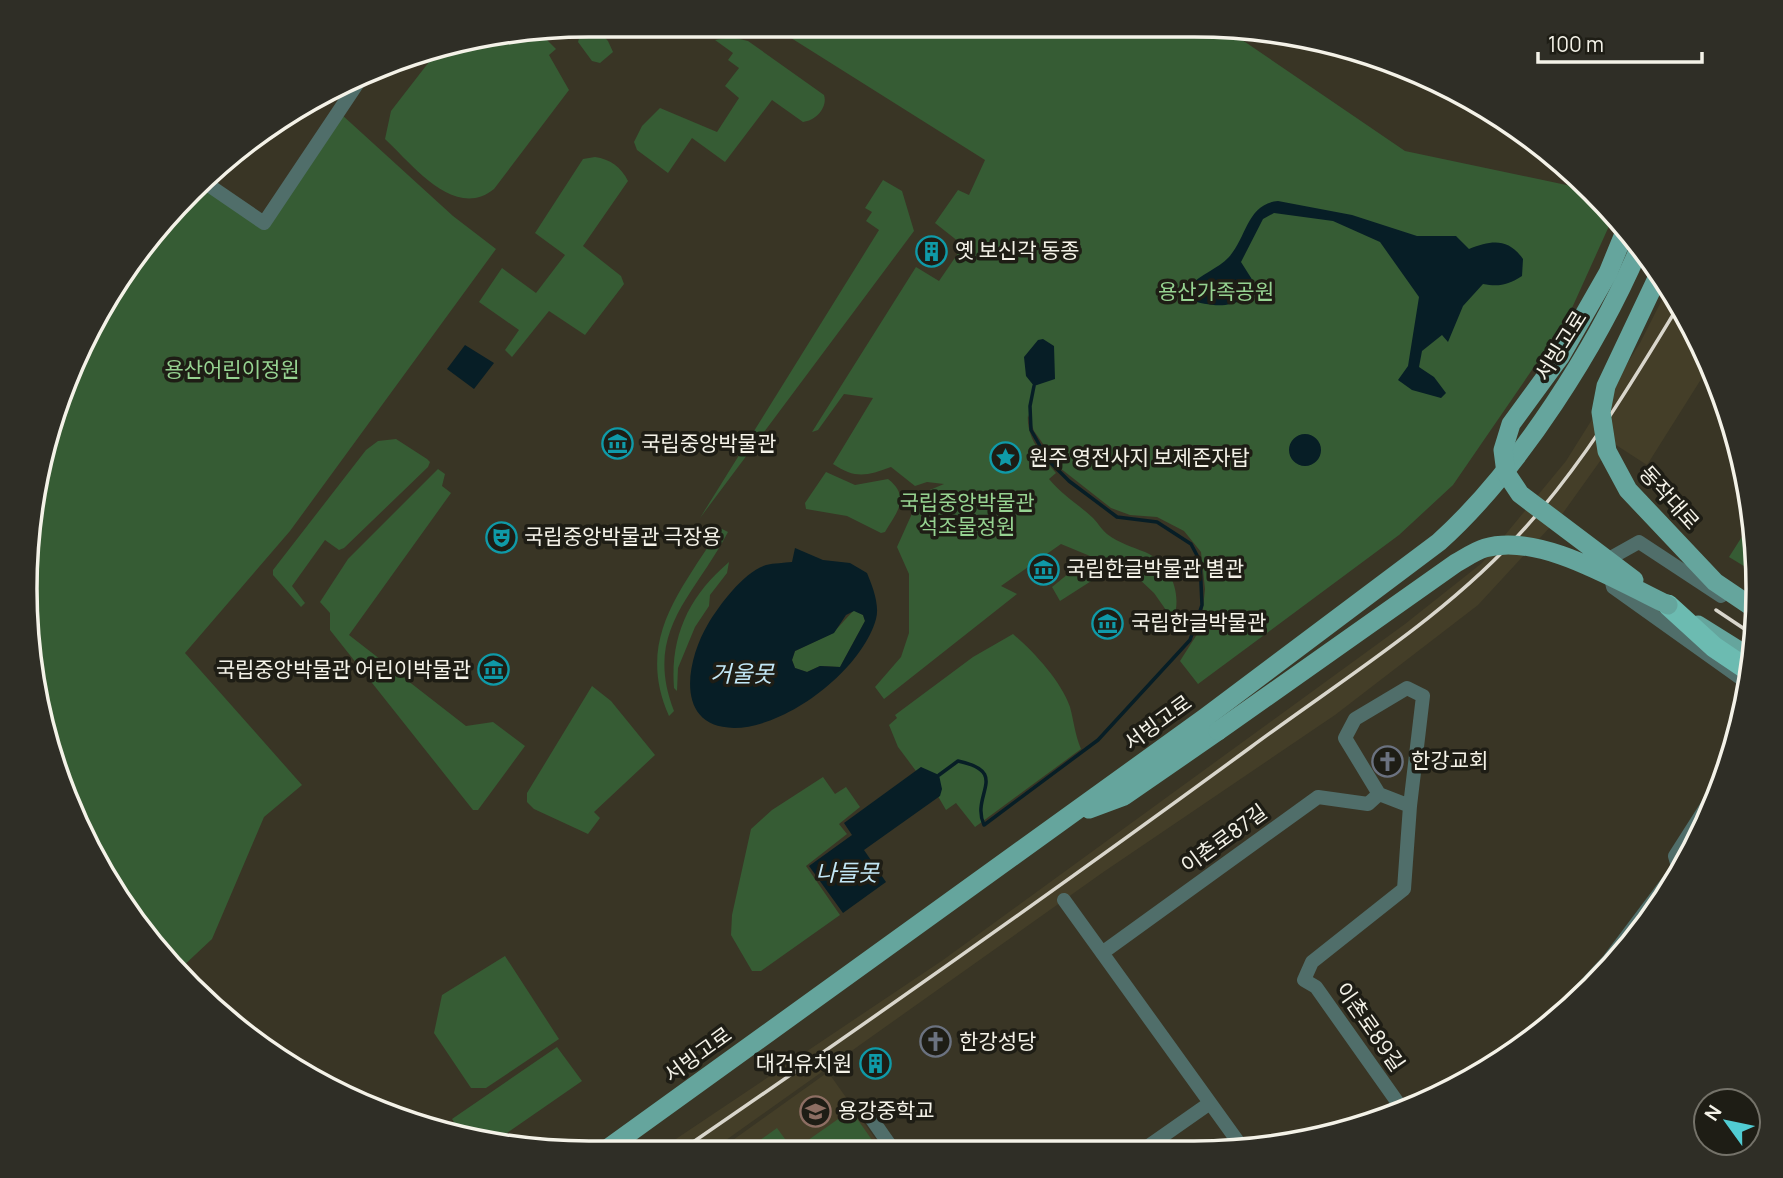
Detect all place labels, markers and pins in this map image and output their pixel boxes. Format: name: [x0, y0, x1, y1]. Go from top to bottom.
building icon: 옛 보신각 동종: [915, 234, 949, 268]
place label: 옛 보신각 동종: [955, 236, 1079, 264]
museum icon: 국립중앙박물관: [601, 427, 635, 461]
place label: 국립중앙박물관: [641, 429, 776, 457]
place icon: 원주 영전사지 보제존자탑: [989, 441, 1023, 475]
place label: 원주 영전사지 보제존자탑: [1029, 443, 1250, 471]
theatre icon: 국립중앙박물관 극장용: [484, 520, 518, 554]
place label: 국립중앙박물관 극장용: [524, 522, 721, 550]
museum icon: 국립한글박물관 별관: [1026, 552, 1060, 586]
place label: 국립한글박물관 별관: [1066, 554, 1244, 582]
museum icon: 국립한글박물관: [1091, 606, 1125, 640]
place label: 국립한글박물관: [1131, 608, 1266, 636]
museum icon: 국립중앙박물관 어린이박물관: [477, 653, 511, 687]
place label: 국립중앙박물관 어린이박물관: [216, 655, 471, 683]
church icon: 한강교회: [1371, 744, 1405, 778]
place label: 한강교회: [1411, 746, 1488, 774]
church icon: 한강성당: [919, 1025, 953, 1059]
place label: 한강성당: [959, 1027, 1036, 1055]
building icon: 대건유치원: [858, 1047, 892, 1081]
place label: 대건유치원: [755, 1049, 852, 1077]
school or university icon: 용강중학교: [798, 1094, 832, 1128]
place label: 용강중학교: [838, 1096, 935, 1124]

